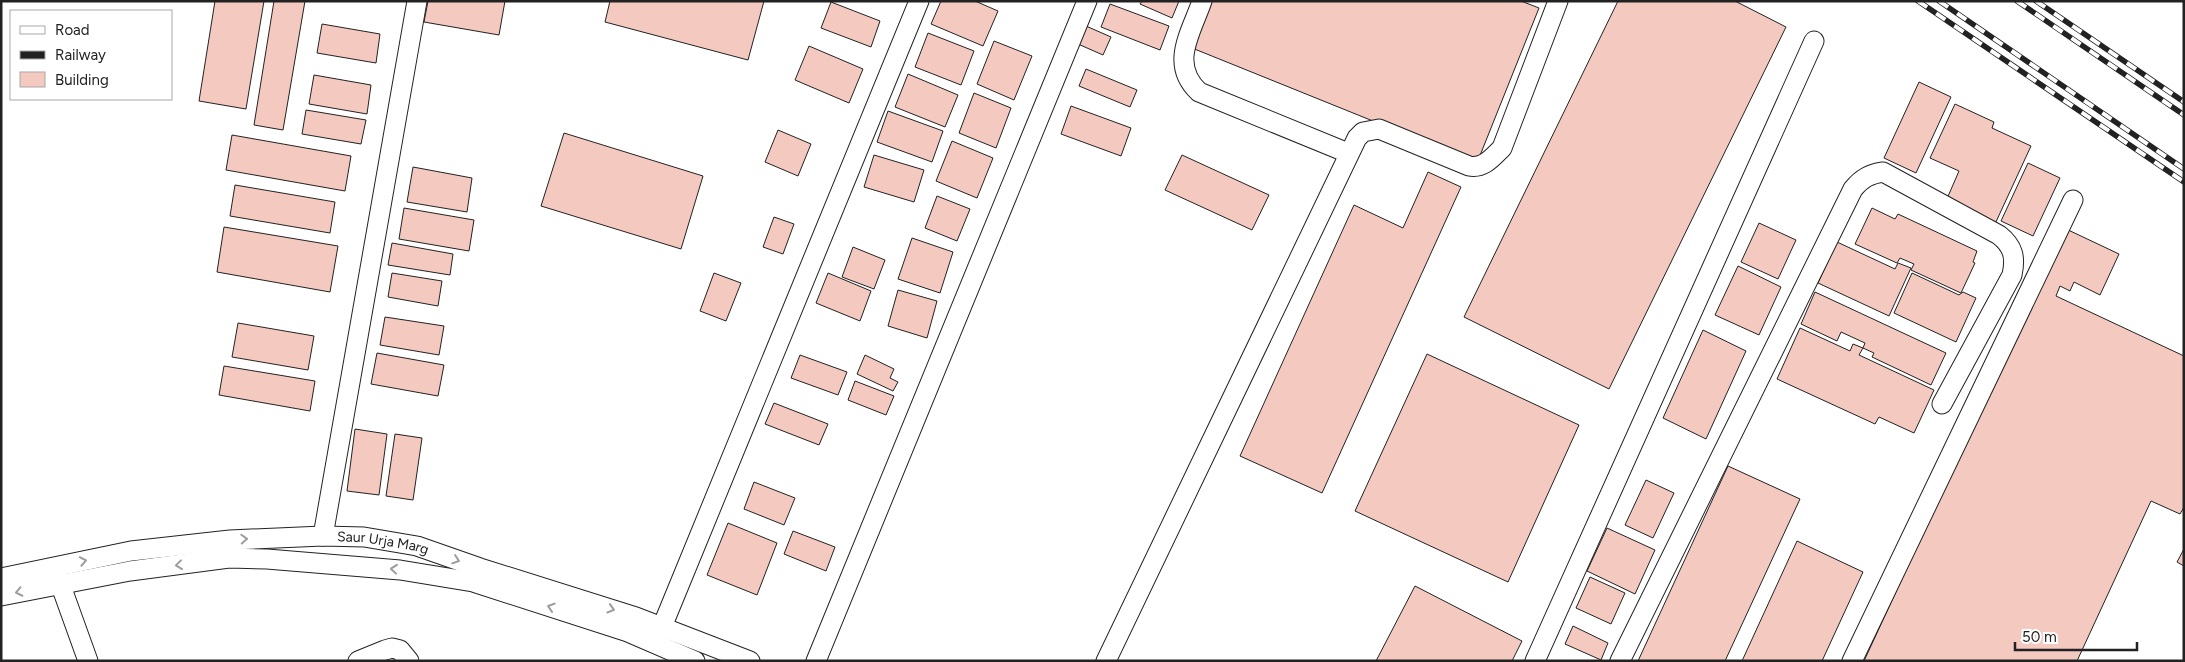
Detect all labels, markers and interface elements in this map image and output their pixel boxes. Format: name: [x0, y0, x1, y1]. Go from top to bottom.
legend: [10, 10, 172, 100]
text: Road: [55, 21, 90, 39]
text: Railway: [55, 46, 106, 64]
text: Building: [55, 71, 109, 89]
street label: Saur Urja Marg: [337, 528, 431, 558]
one-way arrow: [240, 534, 248, 545]
one-way arrow: [451, 554, 460, 564]
one-way arrow: [79, 556, 88, 566]
one-way arrow: [175, 559, 183, 570]
one-way arrow: [389, 564, 397, 575]
one-way arrow: [15, 586, 24, 597]
one-way arrow: [547, 603, 556, 613]
one-way arrow: [606, 603, 615, 613]
scale bar: [2015, 620, 2138, 652]
text: 50 m: [2022, 628, 2057, 646]

